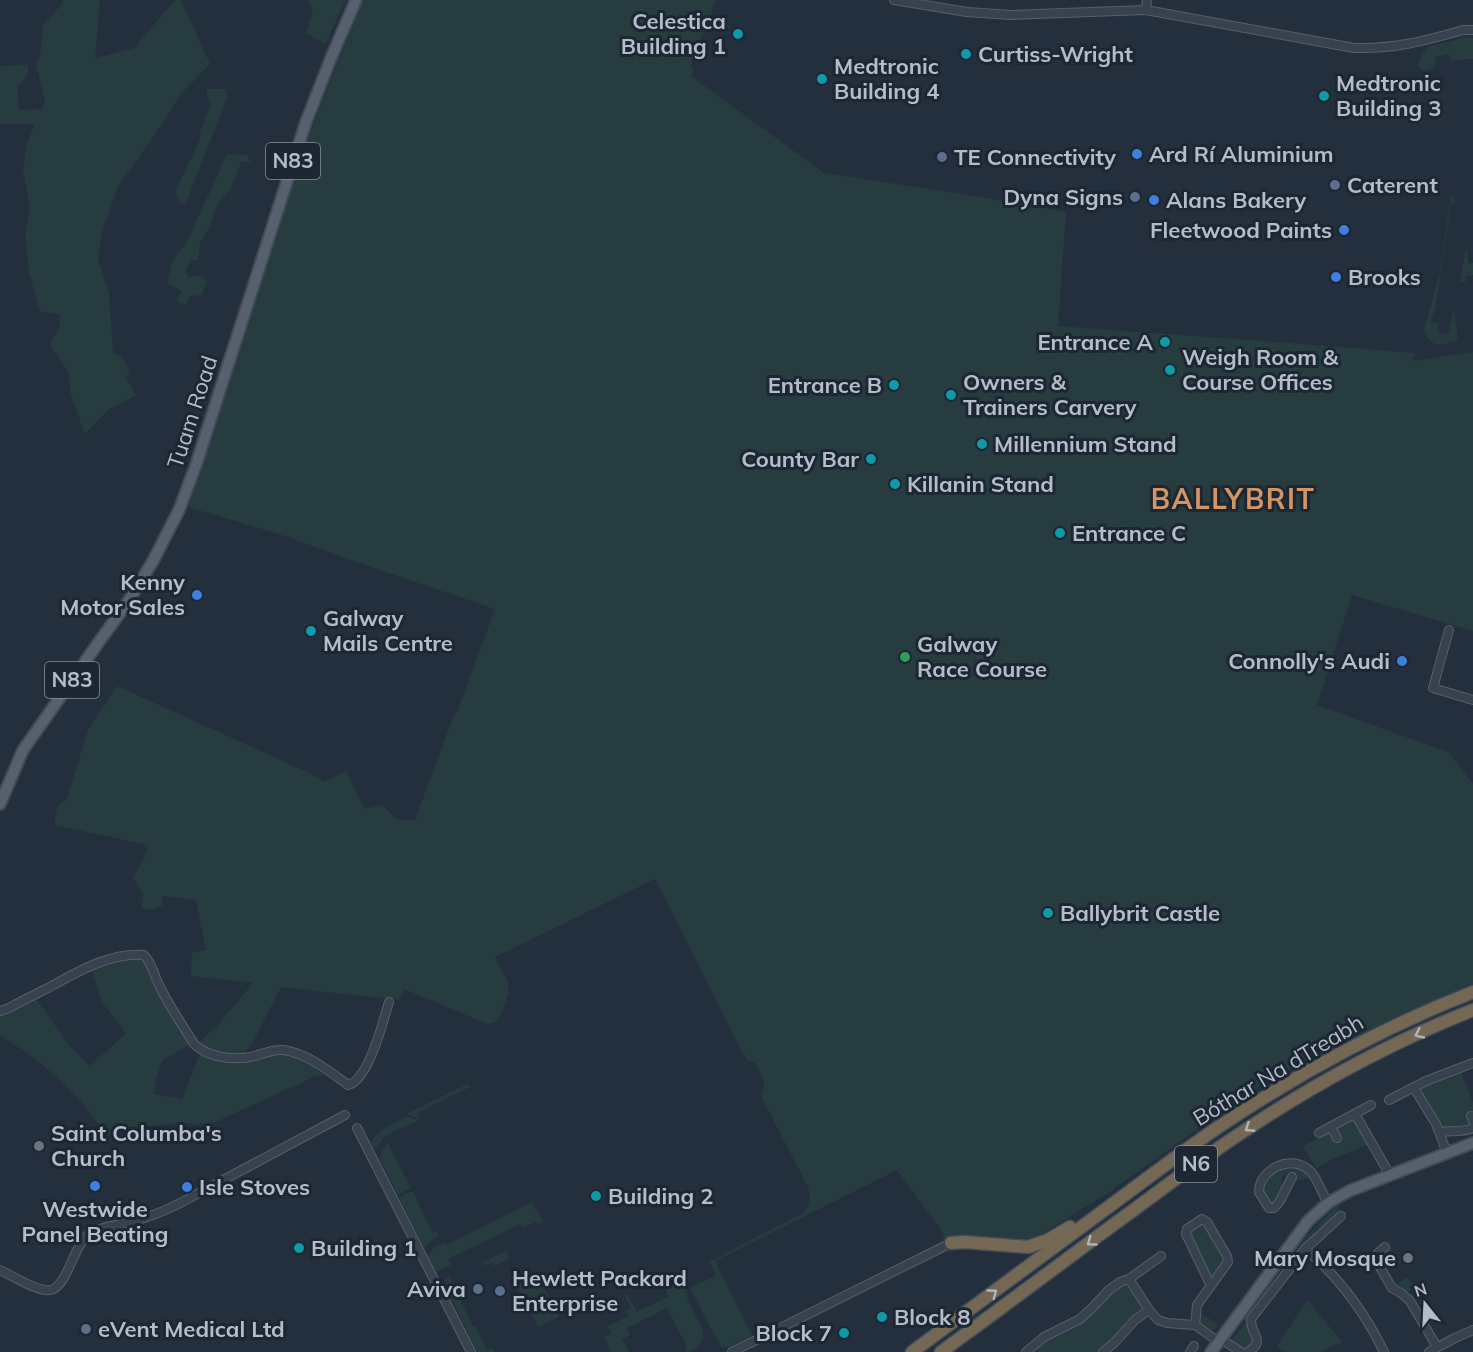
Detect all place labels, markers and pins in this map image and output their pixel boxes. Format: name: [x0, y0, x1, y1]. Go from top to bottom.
place label: Celestica Building 1: [621, 7, 726, 60]
marker: Celestica Building 1: [731, 27, 745, 41]
place label: Curtiss-Wright: [978, 40, 1133, 68]
marker: Curtiss-Wright: [959, 47, 973, 61]
place label: Medtronic Building 4: [834, 52, 939, 105]
place label: Medtronic Building 3: [1336, 69, 1441, 122]
marker: Medtronic Building 4: [815, 72, 829, 86]
marker: Medtronic Building 3: [1317, 89, 1331, 103]
place label: Ard Rí Aluminium: [1149, 140, 1334, 168]
place label: TE Connectivity: [954, 143, 1116, 171]
marker: Ard Rí Aluminium: [1130, 147, 1144, 161]
marker: TE Connectivity: [935, 150, 949, 164]
place label: Caterent: [1347, 171, 1438, 199]
marker: Caterent: [1328, 178, 1342, 192]
place label: Dyna Signs: [1003, 183, 1123, 211]
place label: Alans Bakery: [1166, 186, 1306, 214]
marker: Dyna Signs: [1128, 190, 1142, 204]
marker: Alans Bakery: [1147, 193, 1161, 207]
place label: Fleetwood Paints: [1150, 216, 1332, 244]
marker: Fleetwood Paints: [1337, 223, 1351, 237]
place label: Brooks: [1348, 263, 1421, 291]
marker: Brooks: [1329, 270, 1343, 284]
place label: Entrance A: [1037, 328, 1153, 356]
marker: Entrance A: [1158, 335, 1172, 349]
place label: Weigh Room & Course Offices: [1182, 343, 1339, 396]
marker: Weigh Room & Course Offices: [1163, 363, 1177, 377]
place label: Owners & Trainers Carvery: [963, 368, 1136, 421]
place label: Entrance B: [768, 371, 882, 399]
marker: Entrance B: [887, 378, 901, 392]
marker: Owners & Trainers Carvery: [944, 388, 958, 402]
place label: Millennium Stand: [994, 430, 1177, 458]
marker: Millennium Stand: [975, 437, 989, 451]
place label: County Bar: [741, 445, 859, 473]
marker: County Bar: [864, 452, 878, 466]
place label: Killanin Stand: [907, 470, 1054, 498]
marker: Killanin Stand: [888, 477, 902, 491]
place label: Entrance C: [1072, 519, 1186, 547]
marker: Entrance C: [1053, 526, 1067, 540]
place label: Kenny Motor Sales: [60, 568, 185, 621]
marker: Kenny Motor Sales: [190, 588, 204, 602]
place label: Galway Mails Centre: [323, 604, 453, 657]
marker: Galway Mails Centre: [304, 624, 318, 638]
place label: Galway Race Course: [917, 630, 1047, 683]
place label: Connolly's Audi: [1228, 647, 1390, 675]
marker: Galway Race Course: [898, 650, 912, 664]
marker: Connolly's Audi: [1395, 654, 1409, 668]
place label: Ballybrit Castle: [1060, 899, 1220, 927]
marker: Ballybrit Castle: [1041, 906, 1055, 920]
place label: Saint Columba's Church: [51, 1119, 222, 1172]
marker: Saint Columba's Church: [32, 1139, 46, 1153]
place label: Isle Stoves: [199, 1173, 310, 1201]
marker: Westwide Panel Beating: [88, 1179, 102, 1193]
marker: Isle Stoves: [180, 1180, 194, 1194]
place label: Building 2: [608, 1182, 713, 1210]
marker: Building 2: [589, 1189, 603, 1203]
place label: Westwide Panel Beating: [22, 1195, 168, 1248]
place label: Building 1: [311, 1234, 416, 1262]
marker: Building 1: [292, 1241, 306, 1255]
place label: Mary Mosque: [1254, 1244, 1396, 1272]
marker: Mary Mosque: [1401, 1251, 1415, 1265]
place label: Hewlett Packard Enterprise: [512, 1264, 687, 1317]
place label: Aviva: [407, 1275, 466, 1303]
marker: Aviva: [471, 1282, 485, 1296]
marker: Hewlett Packard Enterprise: [493, 1284, 507, 1298]
place label: Block 8: [894, 1303, 970, 1331]
marker: Block 8: [875, 1310, 889, 1324]
place label: eVent Medical Ltd: [98, 1315, 285, 1343]
place label: Block 7: [756, 1319, 832, 1347]
marker: eVent Medical Ltd: [79, 1322, 93, 1336]
marker: Block 7: [837, 1326, 851, 1340]

